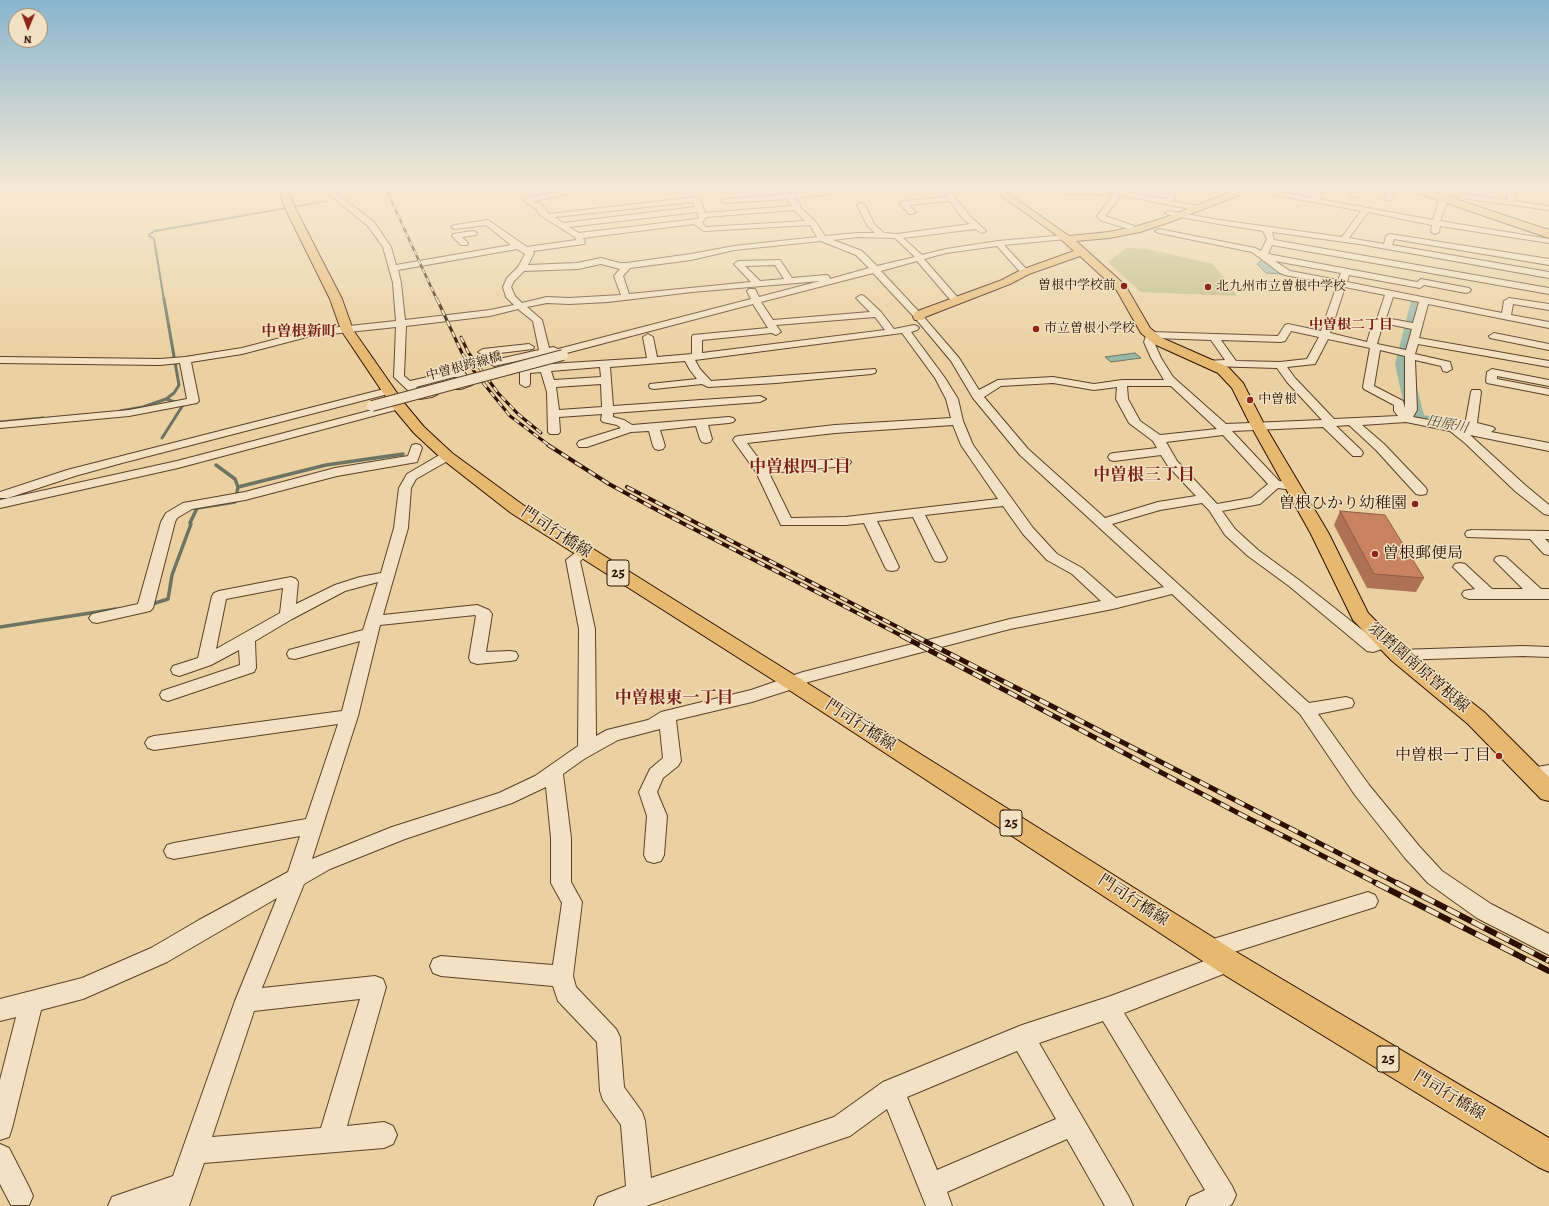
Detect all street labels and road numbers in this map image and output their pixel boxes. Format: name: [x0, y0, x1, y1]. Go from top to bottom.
street label: 中曽根跨線橋: [424, 349, 504, 385]
street label: 門司行橋線: [517, 503, 595, 563]
road number: 25: [607, 560, 629, 586]
street label: 須磨園南原曽根線: [1363, 619, 1473, 717]
street label: 門司行橋線: [821, 696, 899, 756]
road number: 25: [1000, 810, 1022, 836]
street label: 門司行橋線: [1094, 871, 1172, 931]
road number: 25: [1377, 1046, 1399, 1072]
street label: 門司行橋線: [1410, 1067, 1488, 1125]

